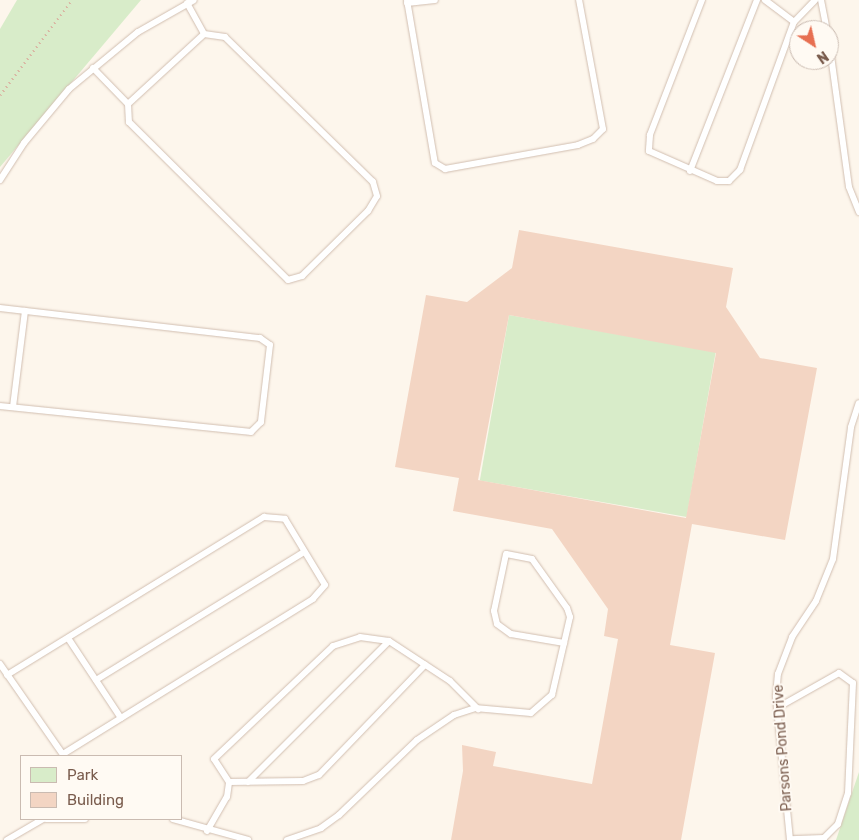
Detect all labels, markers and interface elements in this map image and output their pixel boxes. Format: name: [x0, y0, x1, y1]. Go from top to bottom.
north arrow: [789, 20, 839, 70]
text: N: [813, 47, 831, 67]
street label: Parsons Pond Drive: [770, 684, 796, 812]
legend: [20, 755, 182, 820]
text: Park: [67, 766, 98, 784]
text: Building: [67, 791, 124, 809]

